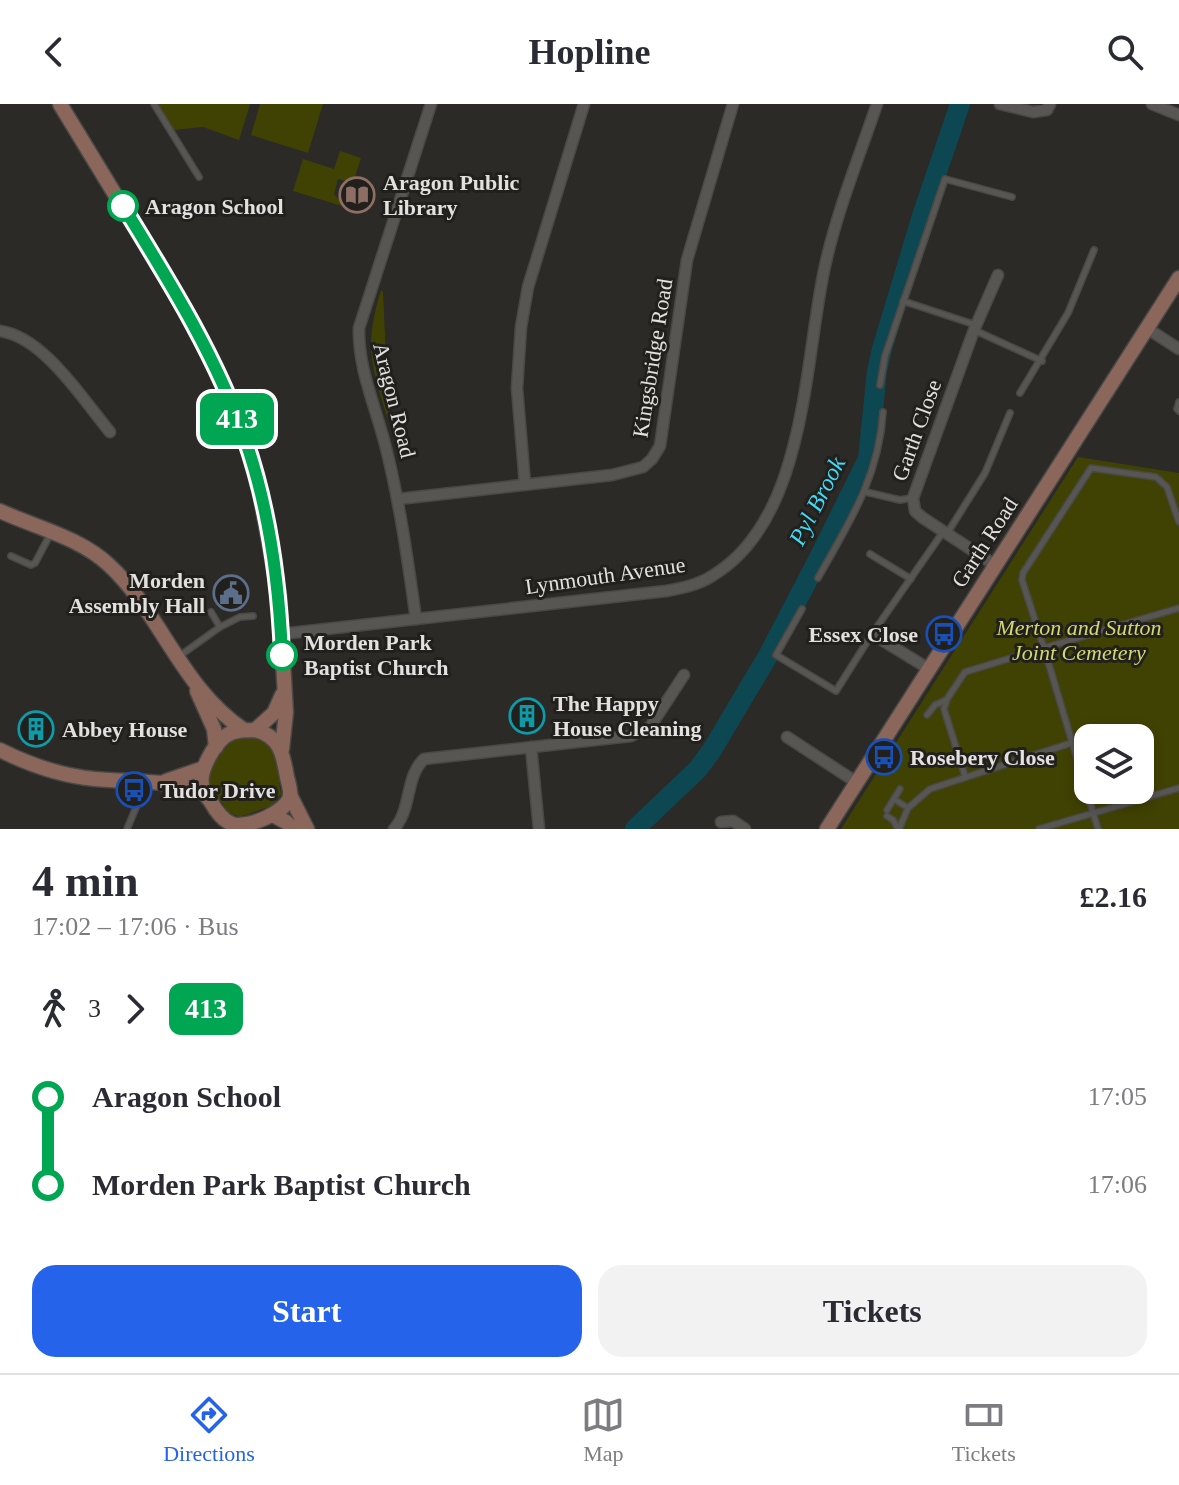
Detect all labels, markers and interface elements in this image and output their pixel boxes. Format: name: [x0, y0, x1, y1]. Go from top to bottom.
icon: back: [32, 30, 76, 74]
icon: search: [1103, 30, 1147, 74]
text: Hopline: [528, 32, 651, 72]
place label: Aragon Public Library: [383, 170, 520, 220]
library icon: Aragon Public Library: [338, 176, 376, 214]
marker: Aragon School: [108, 191, 138, 221]
place label: Aragon School: [145, 194, 284, 219]
street label: Kingsbridge Road: [628, 277, 677, 439]
street label: Aragon Road: [368, 340, 421, 460]
street label: Garth Close: [887, 376, 946, 484]
line badge: 413: [191, 393, 283, 445]
text: 413: [216, 403, 258, 434]
water label: Pyl Brook: [783, 452, 850, 550]
street label: Garth Road: [946, 493, 1023, 592]
street label: Lynmouth Avenue: [523, 552, 687, 599]
place label: Morden Assembly Hall: [69, 568, 205, 618]
public building icon: Morden Assembly Hall: [212, 574, 250, 612]
bus stop icon: Essex Close: [925, 615, 963, 653]
park label: Merton and Sutton Joint Cemetery: [996, 615, 1162, 665]
place label: Essex Close: [809, 622, 918, 647]
place label: Morden Park Baptist Church: [304, 630, 448, 680]
marker: Morden Park Baptist Church: [267, 640, 297, 670]
place label: The Happy House Cleaning: [553, 691, 702, 741]
building icon: The Happy House Cleaning: [508, 697, 546, 735]
building icon: Abbey House: [17, 710, 55, 748]
place label: Abbey House: [62, 717, 188, 742]
map controls: [1074, 724, 1154, 804]
button: layers: [1074, 724, 1154, 804]
bus stop icon: Rosebery Close: [865, 738, 903, 776]
place label: Rosebery Close: [910, 745, 1055, 770]
bus stop icon: Tudor Drive: [115, 771, 153, 809]
place label: Tudor Drive: [160, 778, 276, 803]
text: 4 min: [32, 857, 138, 906]
text: £2.16: [1080, 880, 1147, 913]
text: 17:02 – 17:06 · Bus: [32, 912, 239, 941]
icon: walk: [32, 987, 76, 1031]
icon: forward: [113, 987, 157, 1031]
text: 413: [185, 993, 227, 1024]
text: 3: [88, 994, 101, 1023]
text: Aragon School: [92, 1080, 281, 1113]
text: 17:05: [1088, 1082, 1147, 1111]
text: Morden Park Baptist Church: [92, 1168, 471, 1201]
text: 17:06: [1088, 1170, 1147, 1199]
button: Start: [32, 1265, 582, 1357]
button: Tickets: [598, 1265, 1147, 1357]
tab: Directions: [163, 1393, 255, 1467]
tab: Map: [581, 1393, 625, 1467]
tab: Tickets: [952, 1393, 1016, 1467]

